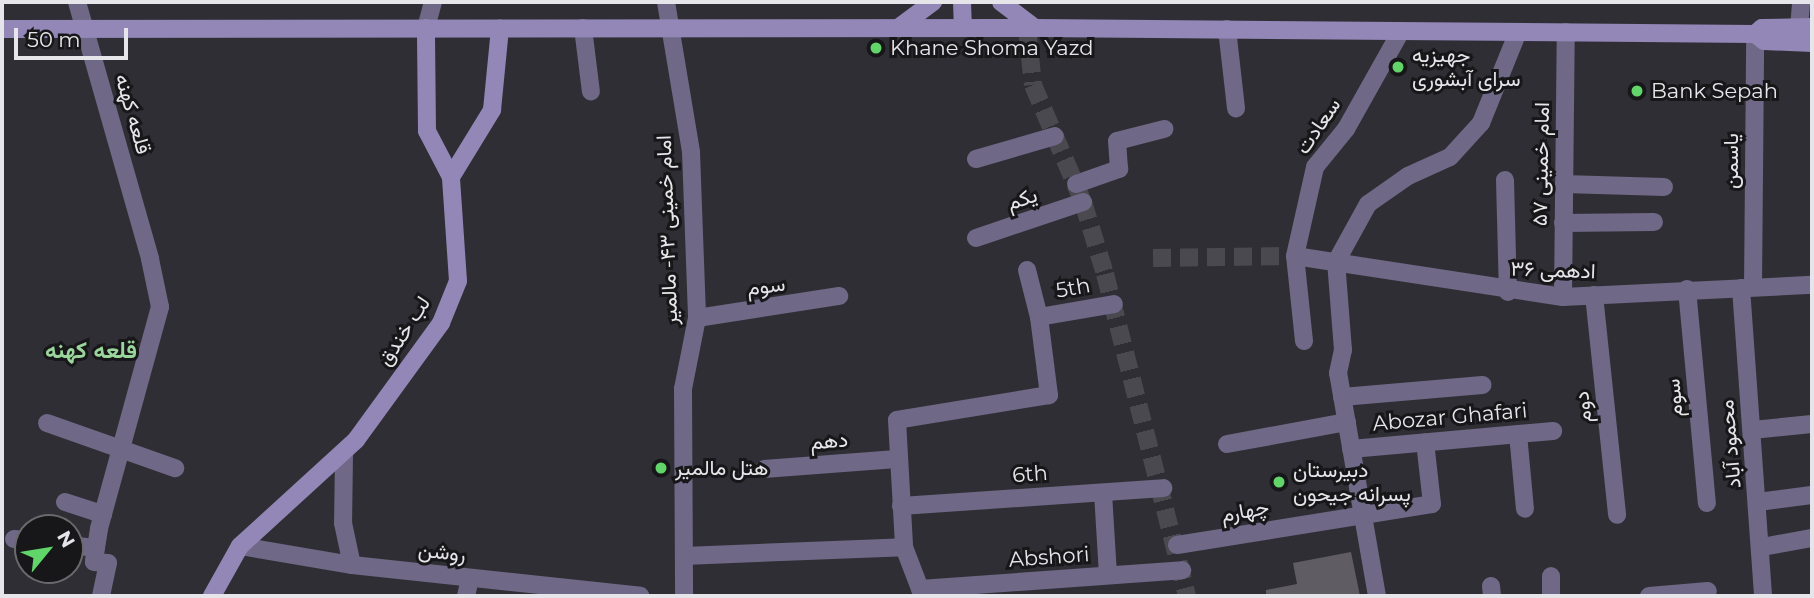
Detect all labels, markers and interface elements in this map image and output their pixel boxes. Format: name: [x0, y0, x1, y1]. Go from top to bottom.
scale bar: [18, 14, 131, 58]
text: 50 m: [27, 27, 81, 52]
place label: Khane Shoma Yazd: [890, 35, 1093, 61]
marker: Khane Shoma Yazd: [868, 40, 884, 56]
place label: جهیزیه سرای آبشوری: [1412, 42, 1521, 92]
marker: جهیزیه سرای آبشوری: [1390, 59, 1406, 75]
street label: قلعه کهنه: [110, 71, 156, 157]
place label: Bank Sepah: [1651, 78, 1778, 104]
marker: Bank Sepah: [1629, 83, 1645, 99]
street label: سعادت: [1290, 93, 1346, 159]
street label: امام خمینی ۵۷: [1527, 102, 1555, 226]
street label: یاسمن: [1718, 133, 1744, 189]
street label: امام خمینی ۴۳- مالمیر: [651, 135, 683, 325]
street label: یکم: [1003, 182, 1041, 216]
street label: ادهمی ۳۶: [1510, 256, 1596, 284]
street label: سوم: [745, 271, 787, 301]
street label: 5th: [1054, 273, 1092, 303]
street label: لب خندق: [372, 291, 436, 371]
district label: قلعه کهنه: [45, 336, 137, 364]
street label: سوم: [1660, 378, 1688, 418]
street label: دوم: [1569, 390, 1597, 424]
street label: Abozar Ghafari: [1372, 398, 1528, 436]
street label: محمود آباد: [1714, 399, 1746, 489]
street label: دهم: [809, 427, 849, 455]
place label: هتل مالمير: [675, 455, 768, 481]
place label: دبیرستان پسرانه جیحون: [1293, 457, 1411, 507]
marker: هتل مالمير: [653, 460, 669, 476]
street label: 6th: [1011, 460, 1049, 488]
marker: دبیرستان پسرانه جیحون: [1271, 474, 1287, 490]
street label: چهارم: [1219, 494, 1271, 528]
north arrow: [14, 514, 84, 584]
text: N: [52, 527, 80, 552]
street label: روشن: [417, 537, 467, 567]
street label: Abshori: [1008, 542, 1090, 572]

